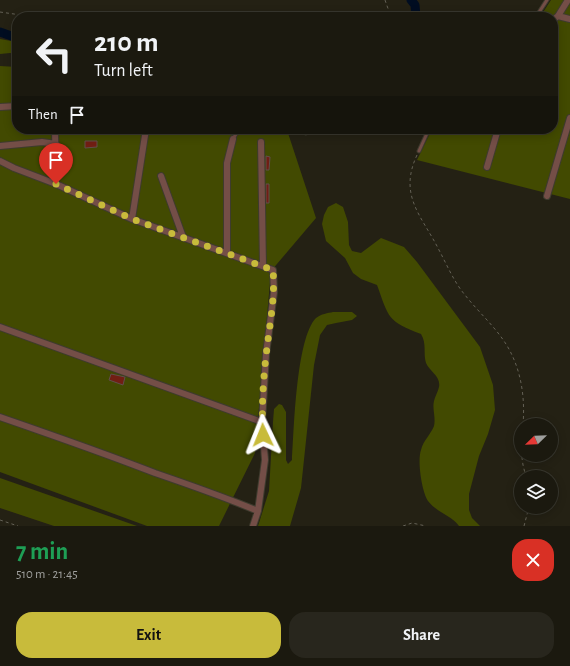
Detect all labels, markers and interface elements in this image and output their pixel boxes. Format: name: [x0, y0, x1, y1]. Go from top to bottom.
icon: left: [28, 28, 80, 80]
text: 210 m: [94, 29, 159, 57]
text: Turn left: [94, 62, 153, 80]
icon: arrive: [66, 104, 88, 126]
text: Then: [28, 107, 58, 122]
pin: [39, 143, 73, 184]
icon: arrive: [45, 149, 67, 171]
position arrow: [242, 414, 284, 456]
north arrow: [514, 418, 558, 462]
map controls: [514, 418, 558, 514]
button: layers: [514, 470, 558, 514]
button: close: [512, 539, 554, 581]
text: 7 min: [16, 540, 68, 564]
text: 510 m · 21:45: [16, 568, 78, 581]
button: Exit: [16, 612, 281, 658]
button: Share: [289, 612, 554, 658]

